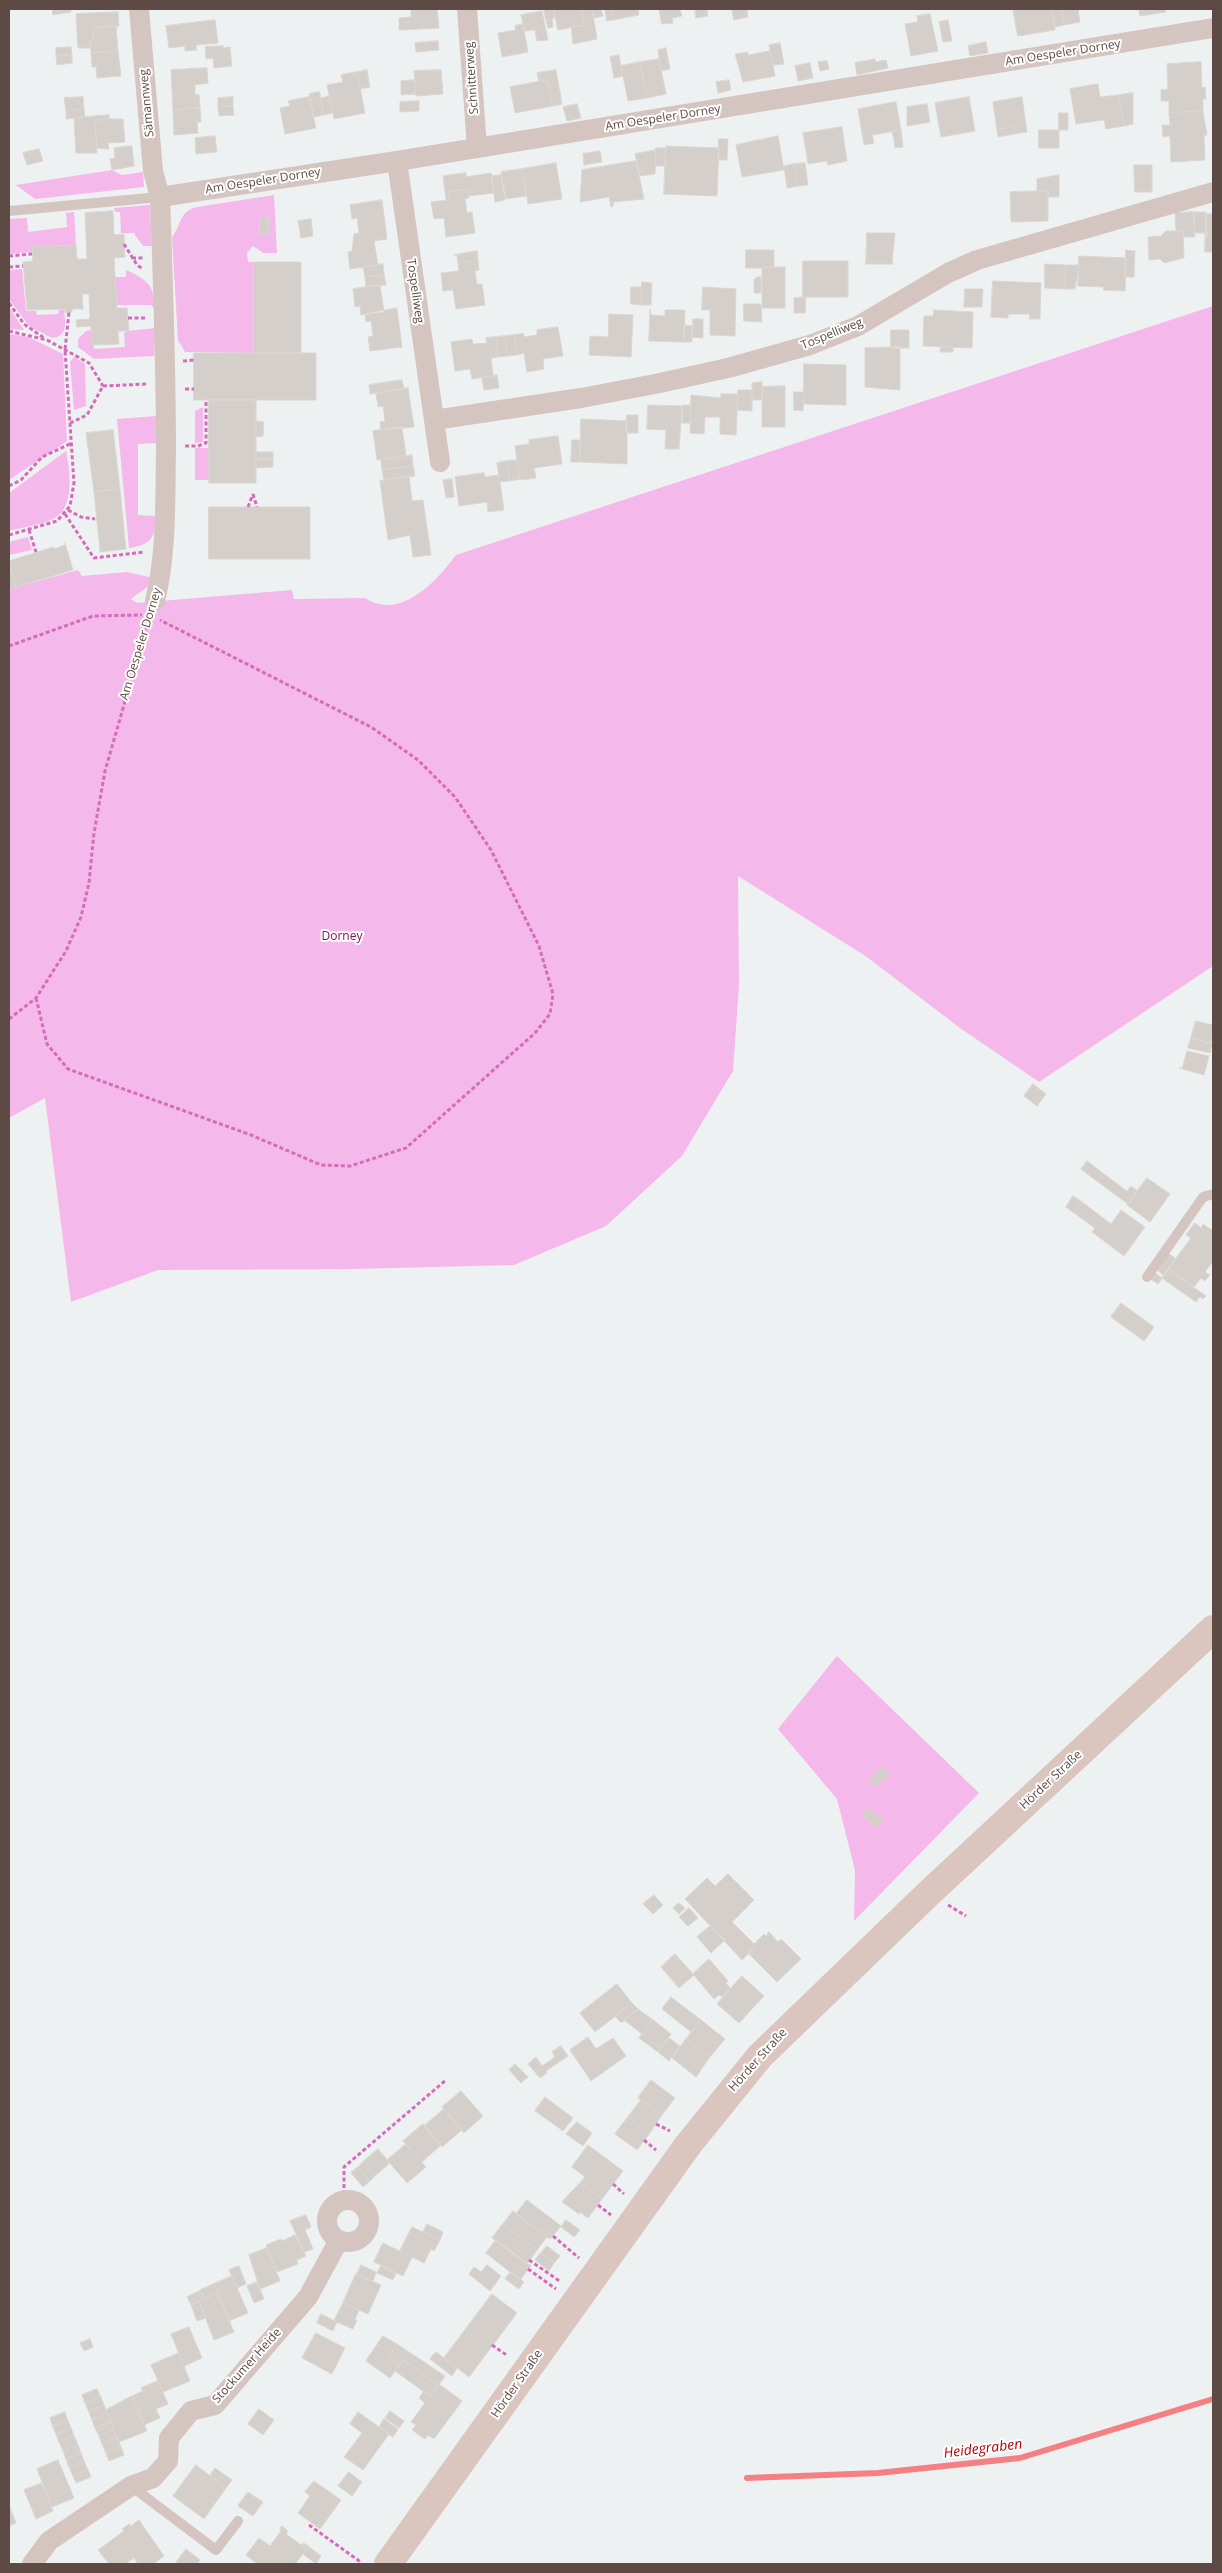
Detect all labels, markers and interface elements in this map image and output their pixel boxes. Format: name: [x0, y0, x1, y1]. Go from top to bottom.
street label: Am Oespeler Dorney: [1004, 37, 1122, 69]
street label: Schnitterweg: [462, 41, 482, 115]
street label: Sämannweg: [137, 68, 157, 138]
street label: Am Oespeler Dorney: [604, 102, 722, 134]
street label: Am Oespeler Dorney: [204, 165, 322, 197]
street label: Tospelliweg: [403, 258, 427, 324]
street label: Tospelliweg: [799, 315, 865, 353]
street label: Am Oespeler Dorney: [117, 586, 165, 702]
park label: Dorney: [322, 930, 362, 944]
street label: Hörder Straße: [1017, 1748, 1085, 1812]
street label: Hörder Straße: [726, 2026, 790, 2094]
street label: Stockumer Heide: [210, 2325, 284, 2407]
street label: Hörder Straße: [488, 2347, 546, 2421]
water label: Heidegraben: [943, 2436, 1023, 2462]

